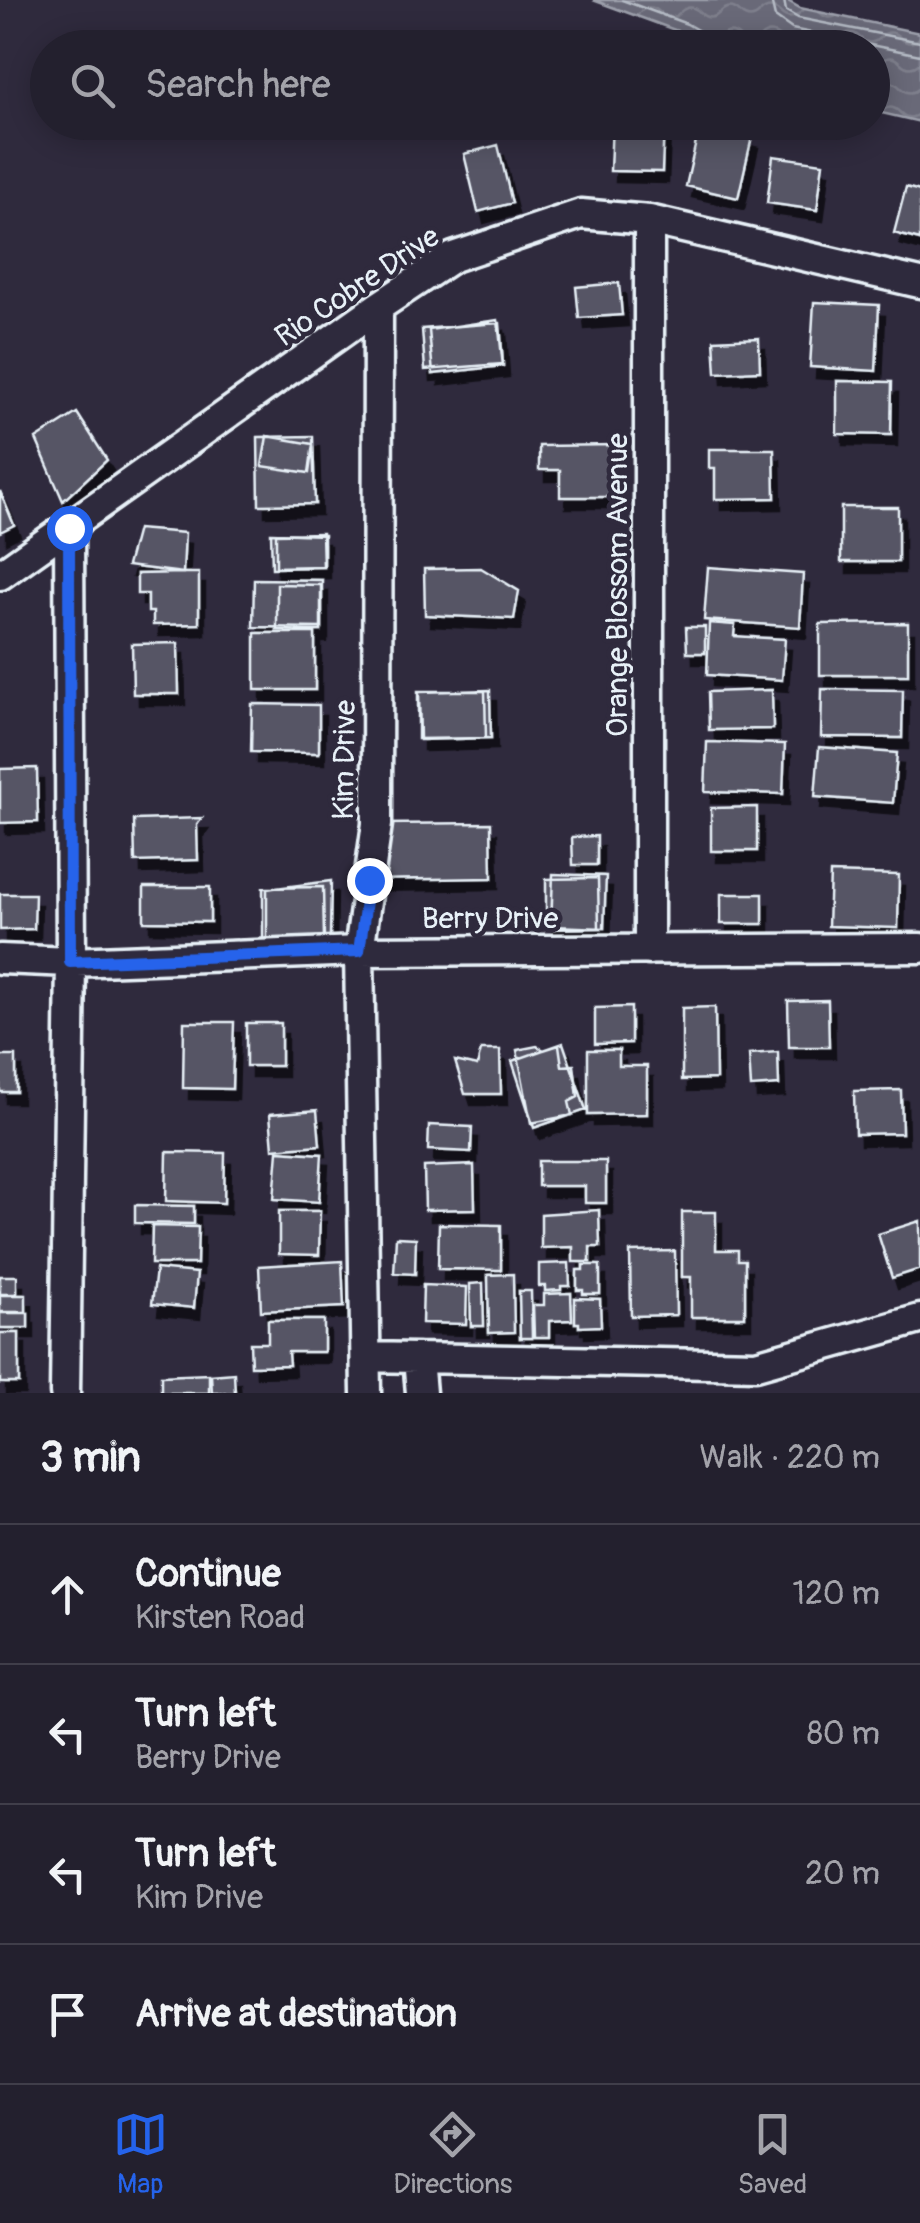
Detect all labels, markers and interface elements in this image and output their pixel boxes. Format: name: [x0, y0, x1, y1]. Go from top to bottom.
search box: [30, 30, 890, 140]
icon: search: [65, 58, 120, 113]
text: Search here: [145, 61, 331, 109]
street label: Rio Cobre Drive: [268, 218, 447, 355]
street label: Orange Blossom Avenue: [599, 433, 636, 737]
route start: [47, 506, 93, 552]
street label: Kim Drive: [325, 700, 364, 820]
route end: [347, 858, 393, 904]
street label: Berry Drive: [422, 900, 558, 937]
text: 3 min: [40, 1432, 141, 1484]
text: Walk · 220 m: [700, 1438, 880, 1478]
text: Continue: [135, 1550, 281, 1598]
icon: ahead: [40, 1567, 95, 1622]
text: 120 m: [792, 1574, 880, 1614]
text: Kirsten Road: [135, 1598, 305, 1638]
text: Turn left: [135, 1690, 276, 1738]
icon: left: [40, 1707, 95, 1762]
text: 80 m: [807, 1714, 880, 1754]
text: Berry Drive: [135, 1738, 281, 1778]
text: Turn left: [135, 1830, 276, 1878]
icon: left: [40, 1847, 95, 1902]
text: 20 m: [805, 1854, 880, 1894]
text: Kim Drive: [135, 1878, 263, 1918]
icon: arrive: [40, 1987, 95, 2042]
text: Arrive at destination: [135, 1990, 457, 2038]
tab: Map: [113, 2107, 168, 2202]
tab: Directions: [393, 2107, 512, 2202]
tab: Saved: [738, 2107, 807, 2202]

